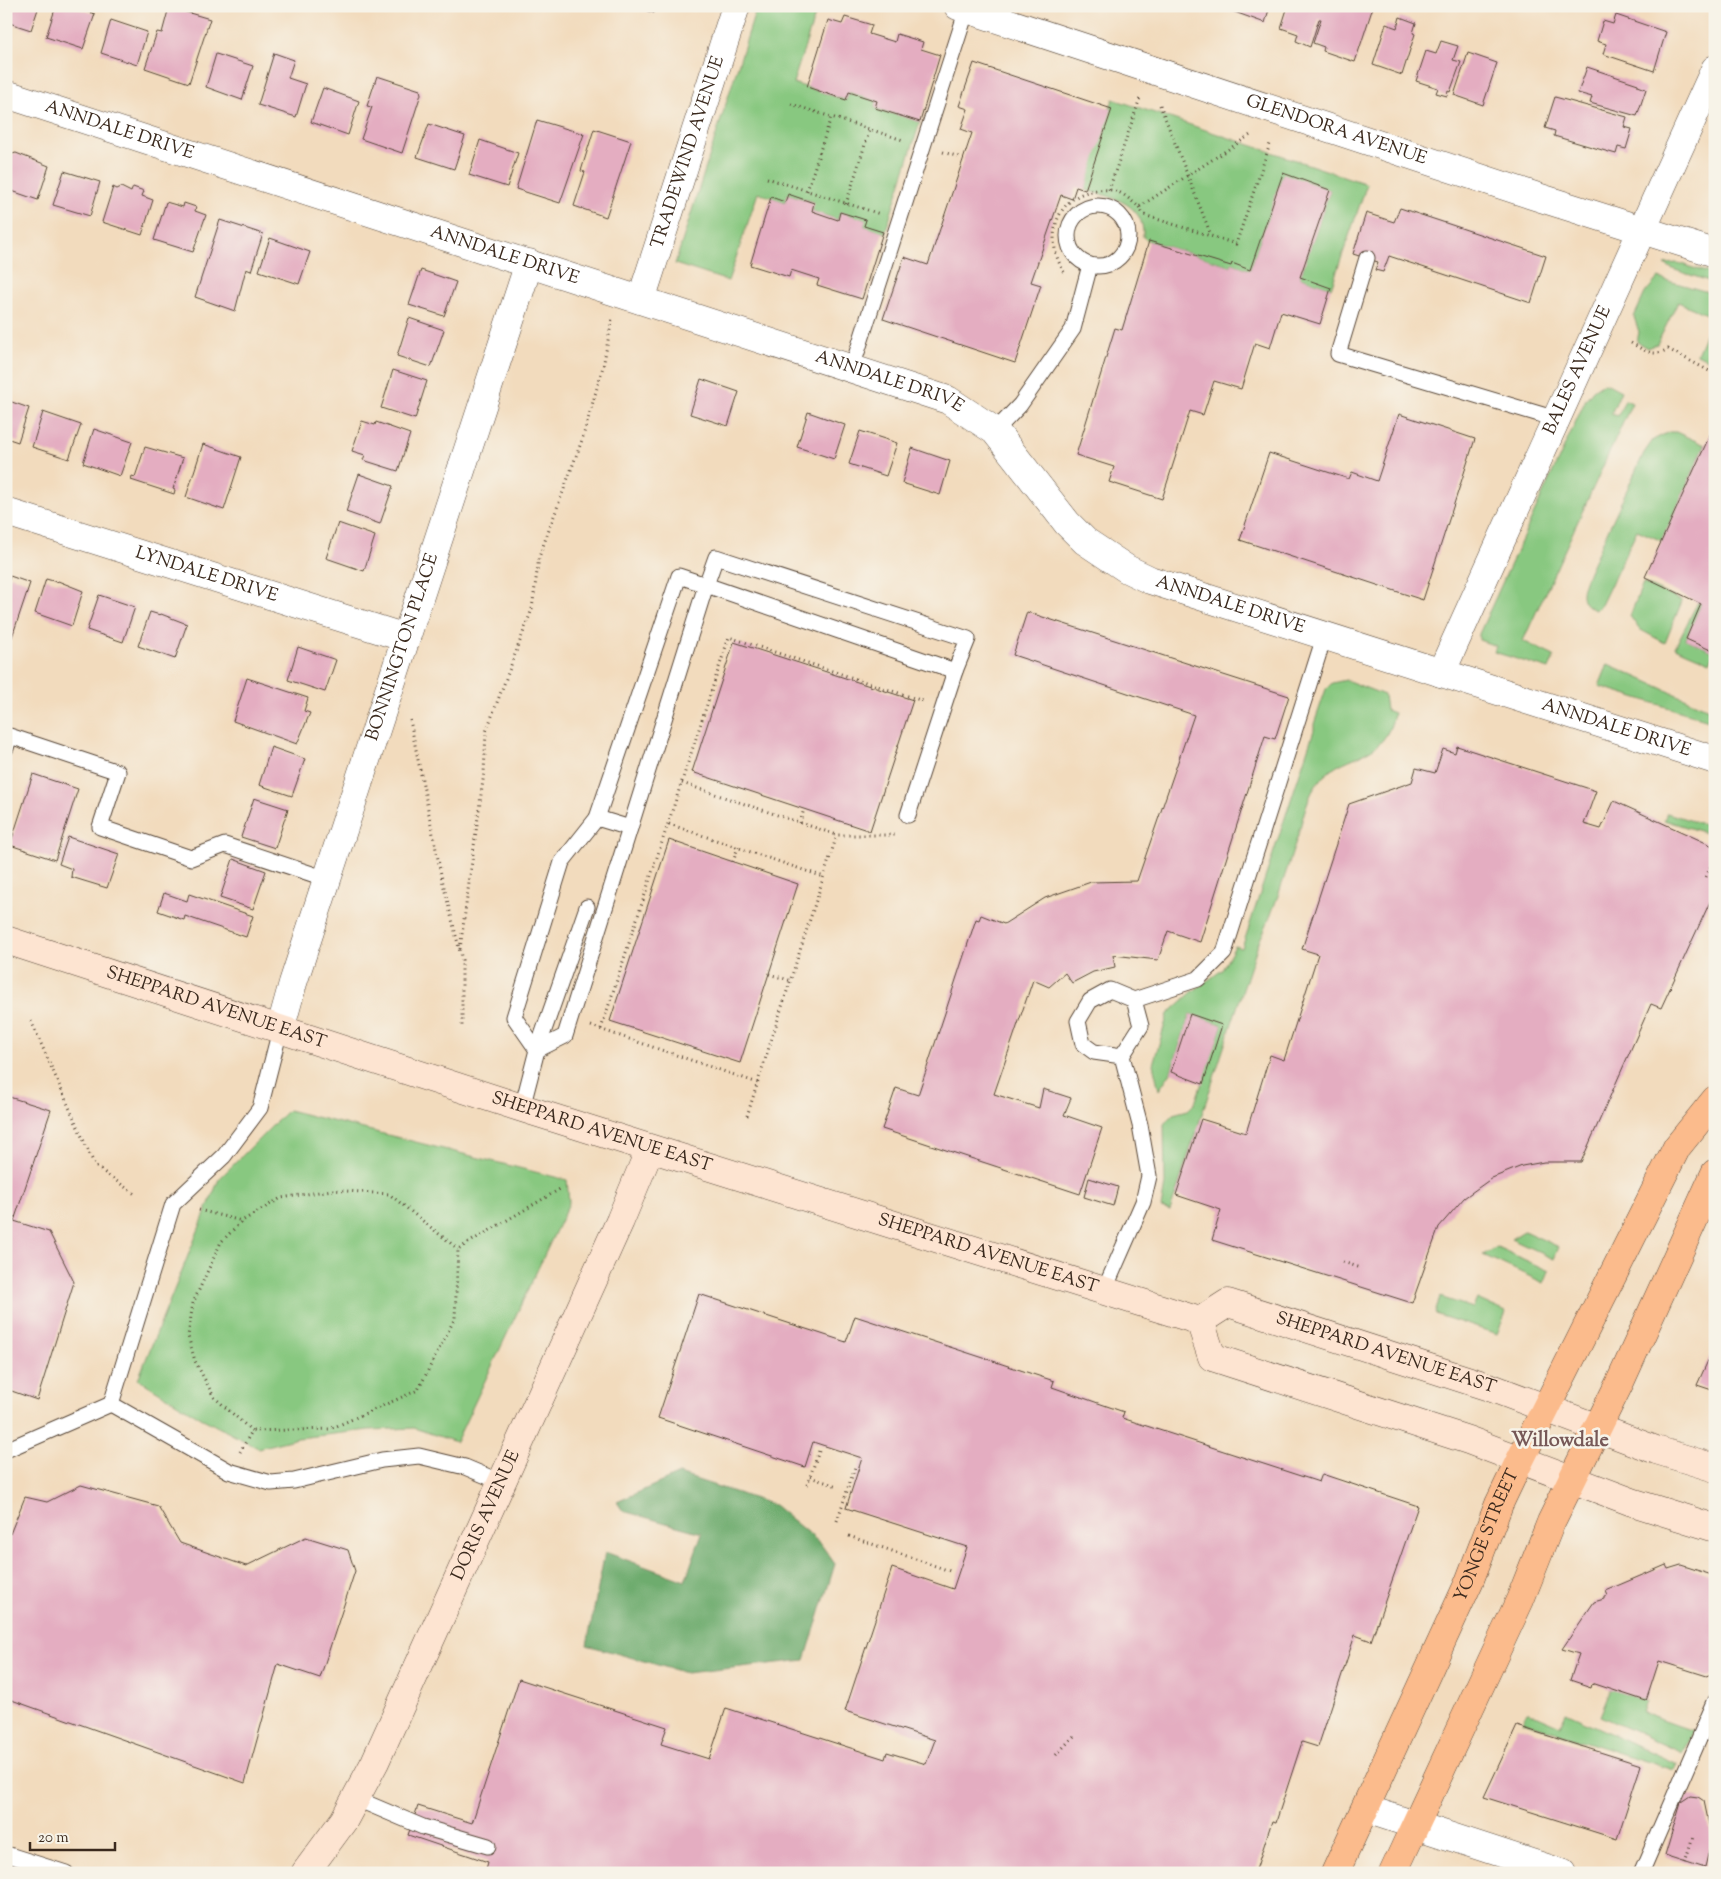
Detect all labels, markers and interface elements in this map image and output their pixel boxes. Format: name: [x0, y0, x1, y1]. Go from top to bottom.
street label: TRADEWIND AVENUE: [645, 53, 732, 252]
street label: GLENDORA AVENUE: [1242, 89, 1430, 172]
street label: ANNDALE DRIVE: [41, 94, 197, 167]
street label: ANNDALE DRIVE: [426, 220, 582, 292]
street label: BALES AVENUE: [1538, 302, 1619, 439]
street label: ANNDALE DRIVE: [812, 345, 969, 420]
street label: LYNDALE DRIVE: [132, 540, 281, 610]
street label: BONNINGTON PLACE: [360, 550, 446, 745]
street label: ANNDALE DRIVE: [1152, 570, 1308, 642]
street label: ANNDALE DRIVE: [1538, 692, 1694, 764]
street label: SHEPPARD AVENUE EAST: [103, 960, 330, 1056]
street label: SHEPPARD AVENUE EAST: [488, 1086, 715, 1180]
street label: SHEPPARD AVENUE EAST: [874, 1207, 1102, 1301]
street label: SHEPPARD AVENUE EAST: [1272, 1306, 1500, 1402]
district label: Willowdale: [1511, 1427, 1609, 1456]
street label: DORIS AVENUE: [446, 1446, 527, 1585]
street label: YONGE STREET: [1448, 1465, 1527, 1607]
scale bar: [30, 1819, 115, 1851]
text: 20 m: [38, 1828, 69, 1849]

